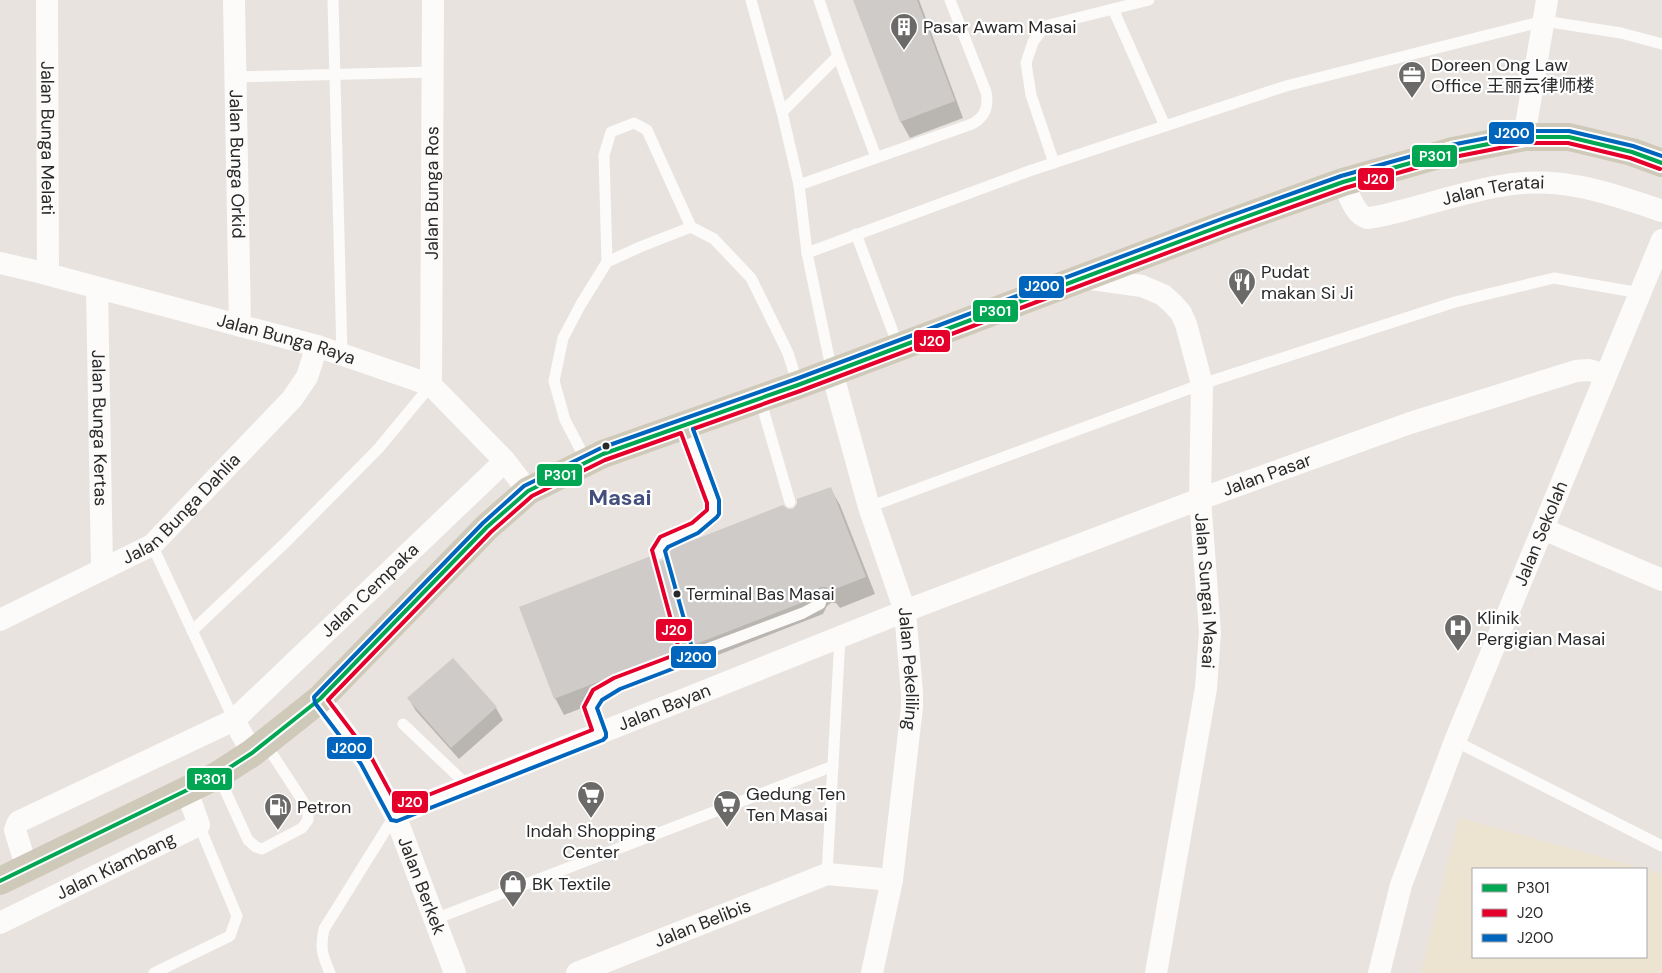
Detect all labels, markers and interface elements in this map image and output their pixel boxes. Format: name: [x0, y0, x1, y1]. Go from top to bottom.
building icon: Pasar Awam Masai: [889, 12, 919, 51]
place label: Pasar Awam Masai: [923, 15, 1076, 39]
place label: Doreen Ong Law Office 王丽云律师楼: [1431, 53, 1595, 98]
office icon: Doreen Ong Law Office 王丽云律师楼: [1397, 60, 1427, 99]
street label: Jalan Bunga Melati: [35, 61, 60, 215]
street label: Jalan Bunga Orkid: [224, 89, 250, 239]
line badge: J200: [1488, 121, 1535, 145]
text: J200: [1494, 124, 1530, 142]
street label: Jalan Bunga Ros: [420, 126, 444, 260]
line badge: P301: [1411, 144, 1458, 168]
text: P301: [1419, 147, 1451, 165]
line badge: J20: [1357, 167, 1395, 191]
text: J20: [1363, 170, 1389, 188]
street label: Jalan Teratai: [1439, 170, 1545, 211]
place label: Pudat makan Si Ji: [1261, 260, 1354, 305]
restaurant icon: Pudat makan Si Ji: [1227, 267, 1257, 306]
line badge: J200: [1018, 275, 1065, 299]
text: J200: [1024, 277, 1060, 295]
line badge: P301: [972, 299, 1019, 323]
text: P301: [979, 302, 1011, 320]
street label: Jalan Bunga Raya: [214, 308, 359, 370]
line badge: J20: [913, 329, 951, 353]
text: J20: [919, 332, 945, 350]
street label: Jalan Bunga Kertas: [86, 349, 113, 507]
unlabelled marker: [601, 441, 611, 451]
street label: Jalan Bunga Dahlia: [118, 448, 246, 570]
street label: Jalan Pasar: [1219, 448, 1315, 502]
line badge: P301: [536, 463, 583, 487]
text: P301: [544, 466, 576, 484]
street label: Jalan Sekolah: [1508, 477, 1573, 590]
district label: Masai: [588, 483, 652, 512]
street label: Jalan Sungai Masai: [1189, 512, 1222, 669]
street label: Jalan Cempaka: [316, 538, 424, 643]
place label: Terminal Bas Masai: [686, 583, 834, 605]
marker: Terminal Bas Masai: [672, 589, 682, 599]
street label: Jalan Pekeliling: [893, 606, 924, 732]
place label: Klinik Pergigian Masai: [1477, 606, 1605, 651]
hospital icon: Klinik Pergigian Masai: [1443, 613, 1473, 652]
line badge: J20: [655, 618, 693, 642]
text: J20: [661, 621, 687, 639]
line badge: J200: [670, 645, 717, 669]
text: J200: [676, 648, 712, 666]
street label: Jalan Bayan: [614, 678, 714, 737]
line badge: J200: [326, 736, 373, 760]
text: J200: [331, 739, 367, 757]
line badge: P301: [186, 767, 233, 791]
text: P301: [194, 770, 226, 788]
supermarket icon: Indah Shopping Center: [576, 780, 606, 819]
place label: Gedung Ten Ten Masai: [746, 782, 846, 827]
supermarket icon: Gedung Ten Ten Masai: [712, 789, 742, 828]
line badge: J20: [391, 790, 429, 814]
fuel station icon: Petron: [263, 792, 293, 831]
text: J20: [397, 793, 423, 811]
place label: Petron: [297, 795, 351, 819]
place label: Indah Shopping Center: [526, 819, 656, 864]
street label: Jalan Kiambang: [52, 827, 179, 905]
street label: Jalan Berkek: [392, 833, 451, 938]
legend: [1472, 868, 1647, 958]
shop icon: BK Textile: [498, 869, 528, 908]
place label: BK Textile: [532, 872, 611, 896]
text: P301: [1517, 878, 1550, 898]
street label: Jalan Belibis: [651, 893, 754, 953]
text: J20: [1517, 903, 1543, 923]
text: J200: [1517, 928, 1554, 948]

